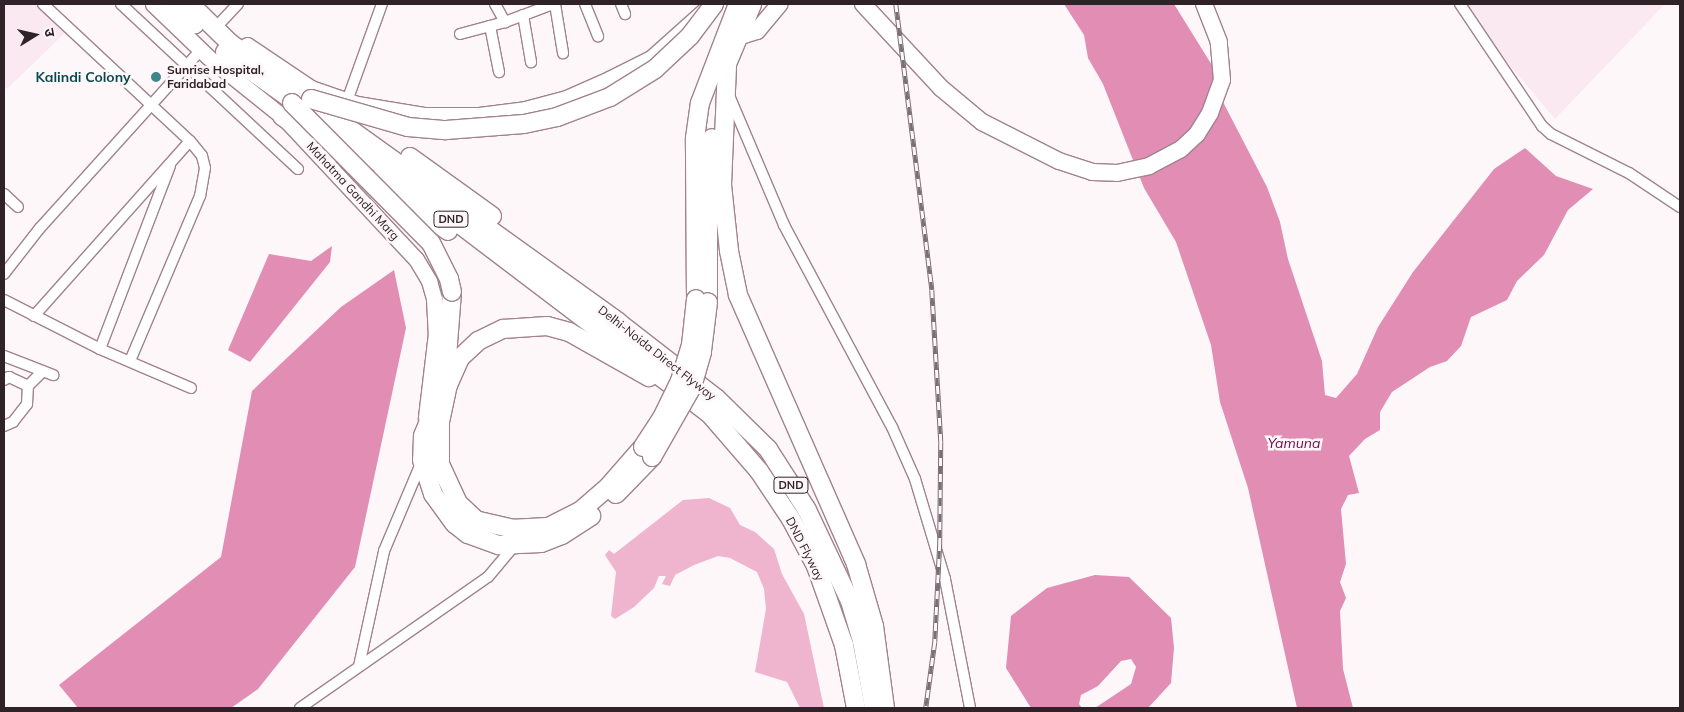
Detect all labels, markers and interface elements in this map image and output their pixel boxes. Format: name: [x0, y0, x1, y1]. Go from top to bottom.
north arrow: [10, 10, 60, 60]
text: उ: [40, 27, 59, 38]
place label: Sunrise Hospital, Faridabad: [167, 63, 264, 91]
district label: Kalindi Colony: [35, 69, 131, 85]
marker: Sunrise Hospital, Faridabad: [149, 70, 163, 84]
street label: Mahatma Gandhi Marg: [304, 139, 402, 243]
road number: DND: [432, 210, 470, 228]
street label: Delhi-Noida Direct Flyway: [595, 303, 719, 403]
water label: Yamuna: [1268, 435, 1320, 451]
road number: DND: [772, 476, 810, 494]
street label: DND Flyway: [783, 515, 827, 583]

